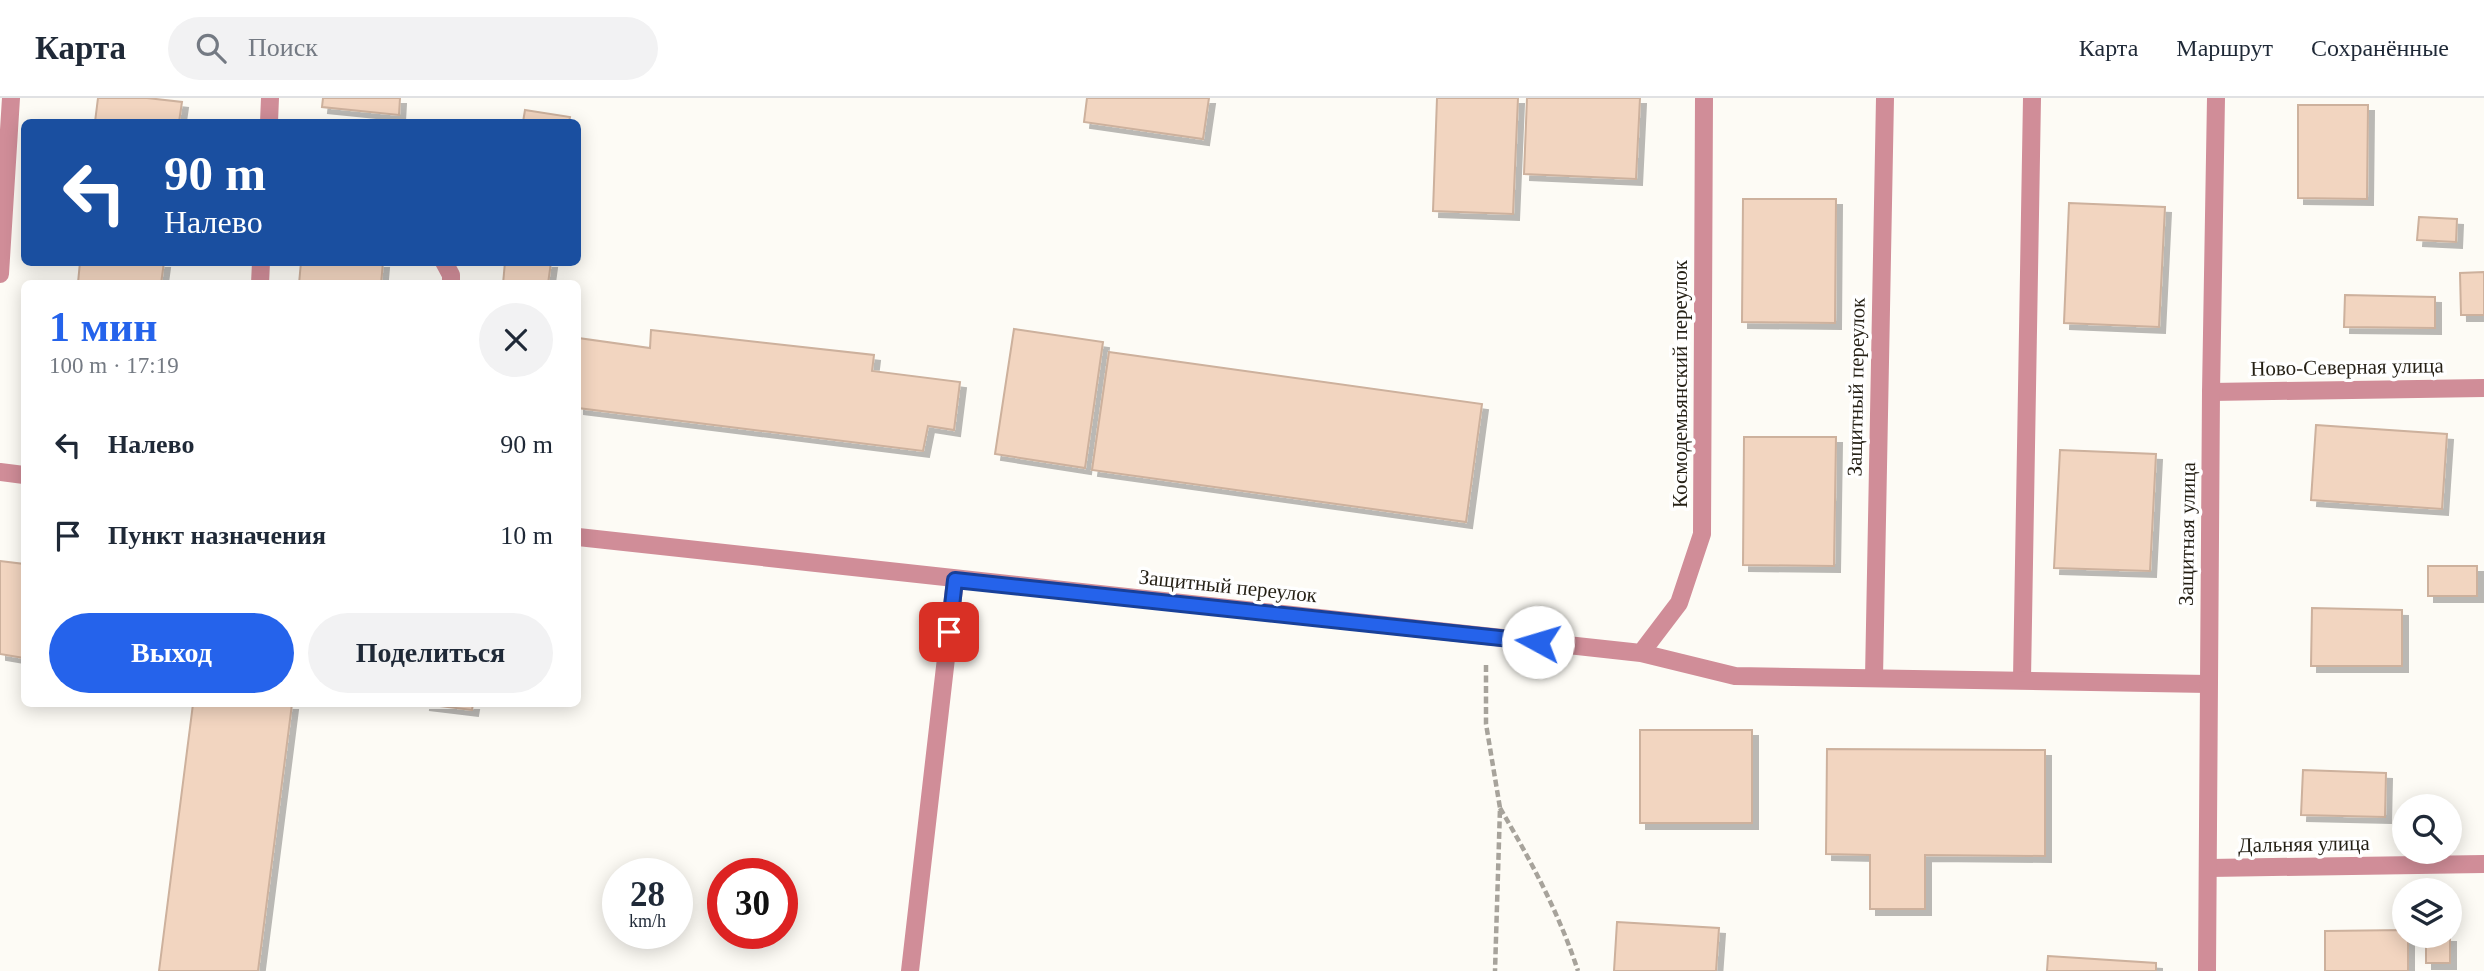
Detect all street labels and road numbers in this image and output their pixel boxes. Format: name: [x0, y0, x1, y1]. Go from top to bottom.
street label: Космодемьянский переулок: [1668, 259, 1692, 508]
street label: Защитный переулок: [1842, 297, 1870, 477]
street label: Ново-Северная улица: [2250, 353, 2445, 381]
street label: Защитная улица: [2174, 461, 2200, 606]
street label: Защитный переулок: [1138, 565, 1319, 607]
street label: Дальняя улица: [2238, 831, 2371, 857]

